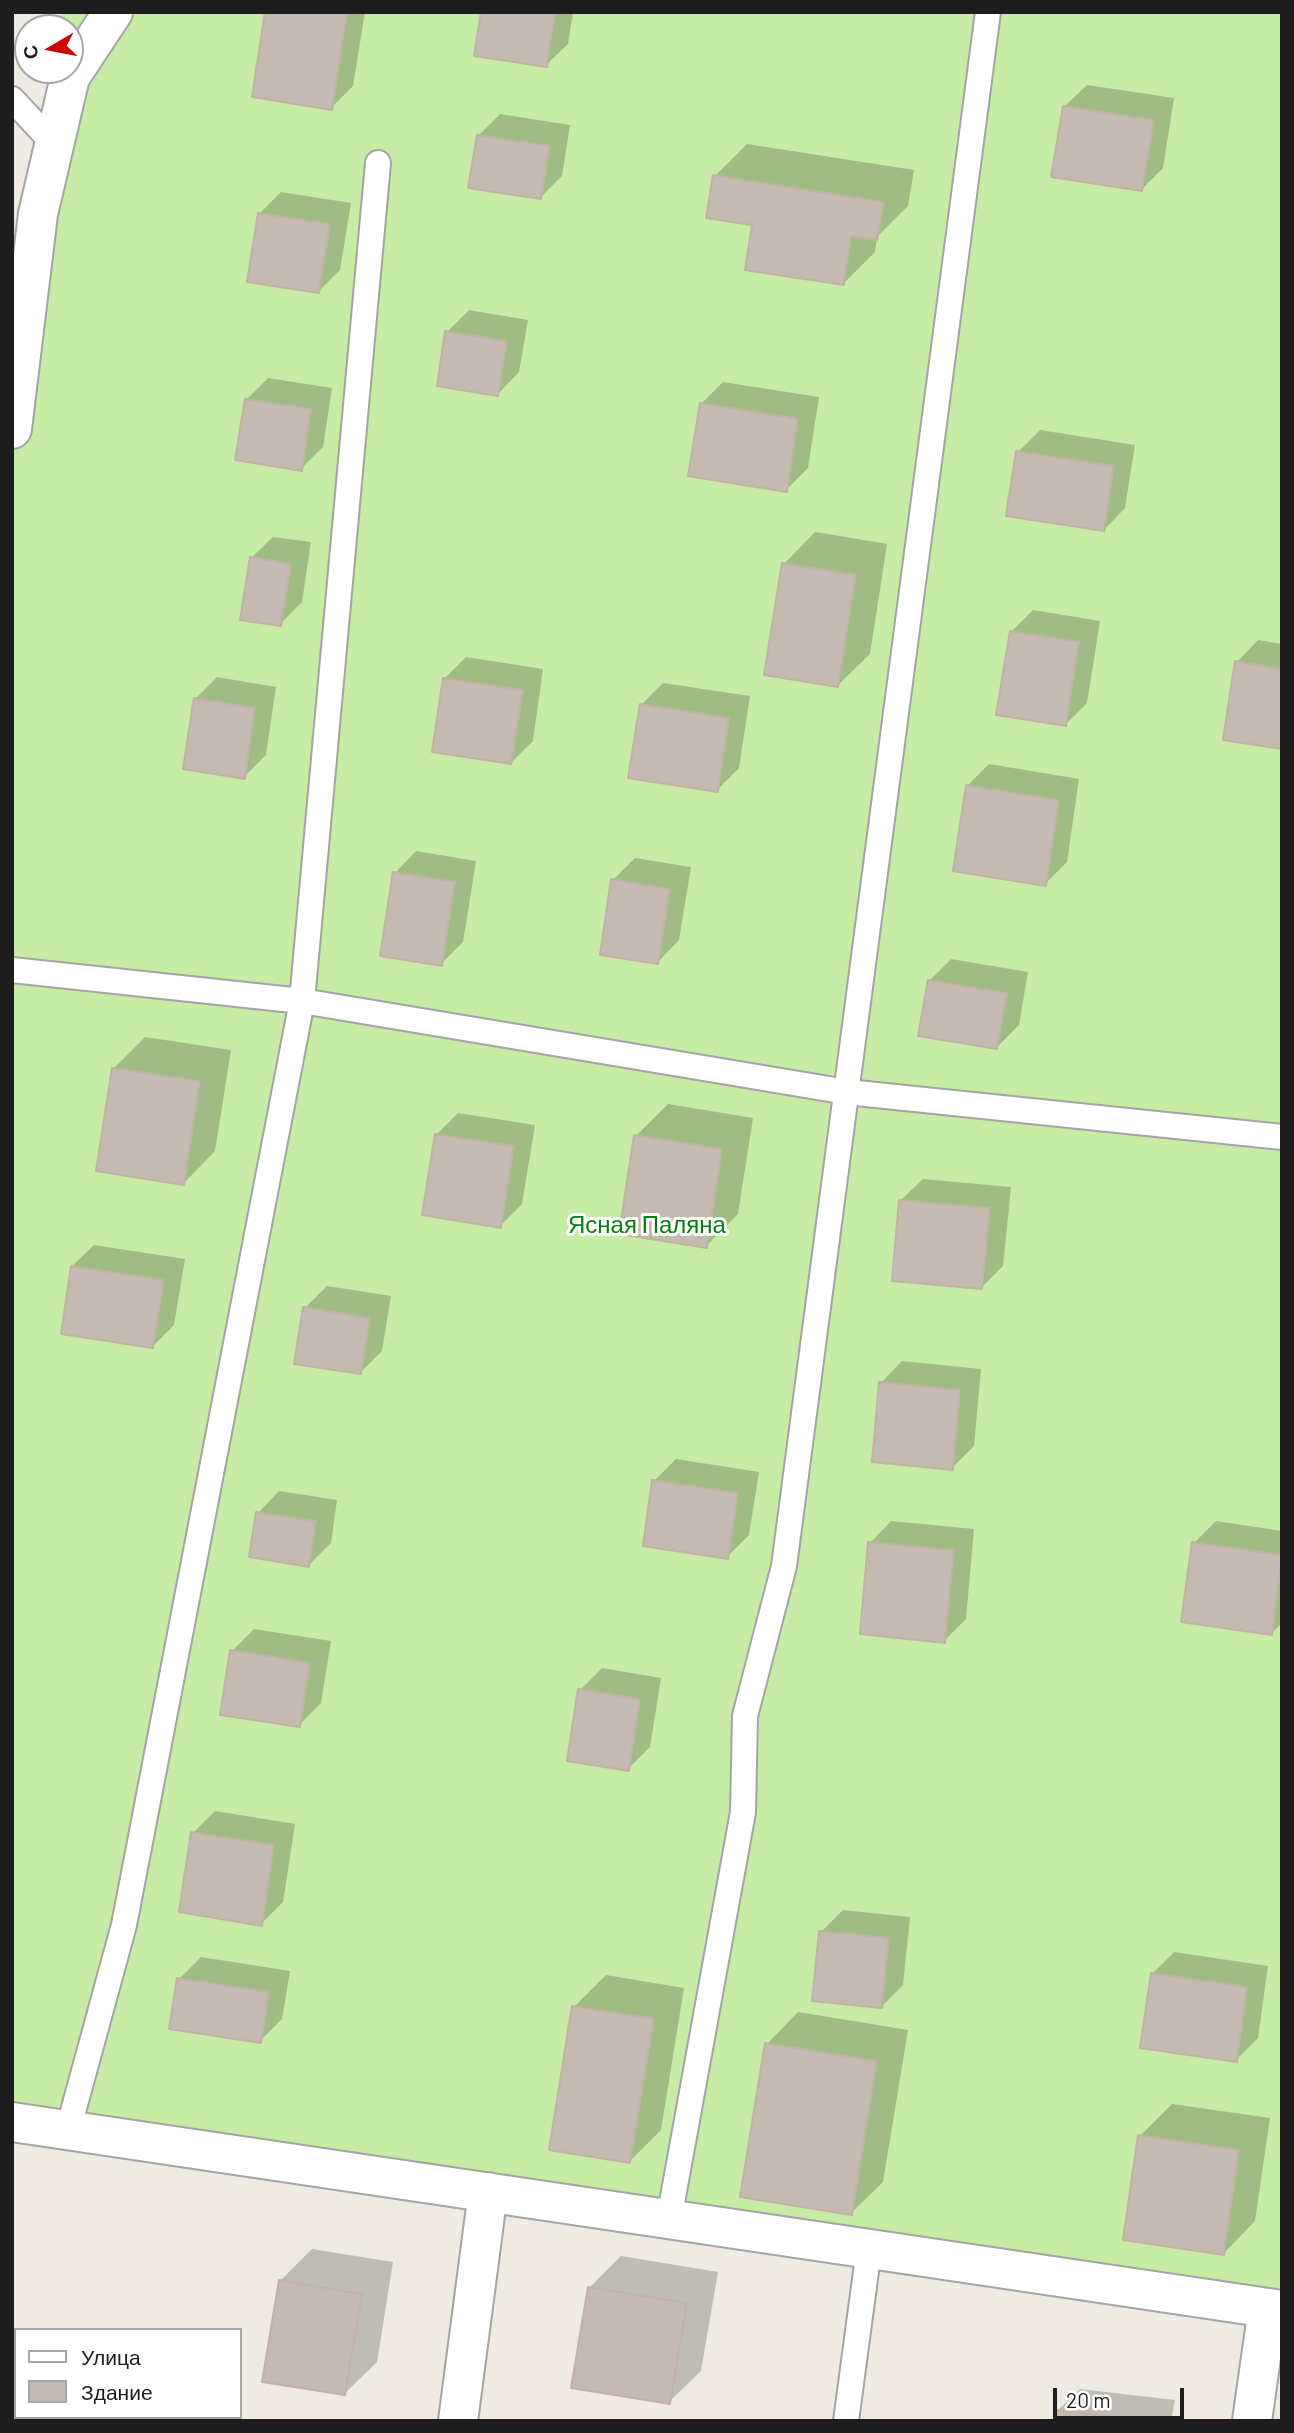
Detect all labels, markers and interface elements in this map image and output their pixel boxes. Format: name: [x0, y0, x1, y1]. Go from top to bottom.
north arrow: [14, 14, 84, 84]
text: С: [17, 44, 42, 61]
park label: Ясная Паляна: [568, 1211, 726, 1239]
legend: [14, 2328, 242, 2419]
text: Улица: [81, 2344, 141, 2369]
scale bar: [1056, 2374, 1187, 2418]
text: Здание: [81, 2379, 153, 2404]
text: 20 m: [1066, 2387, 1111, 2412]

